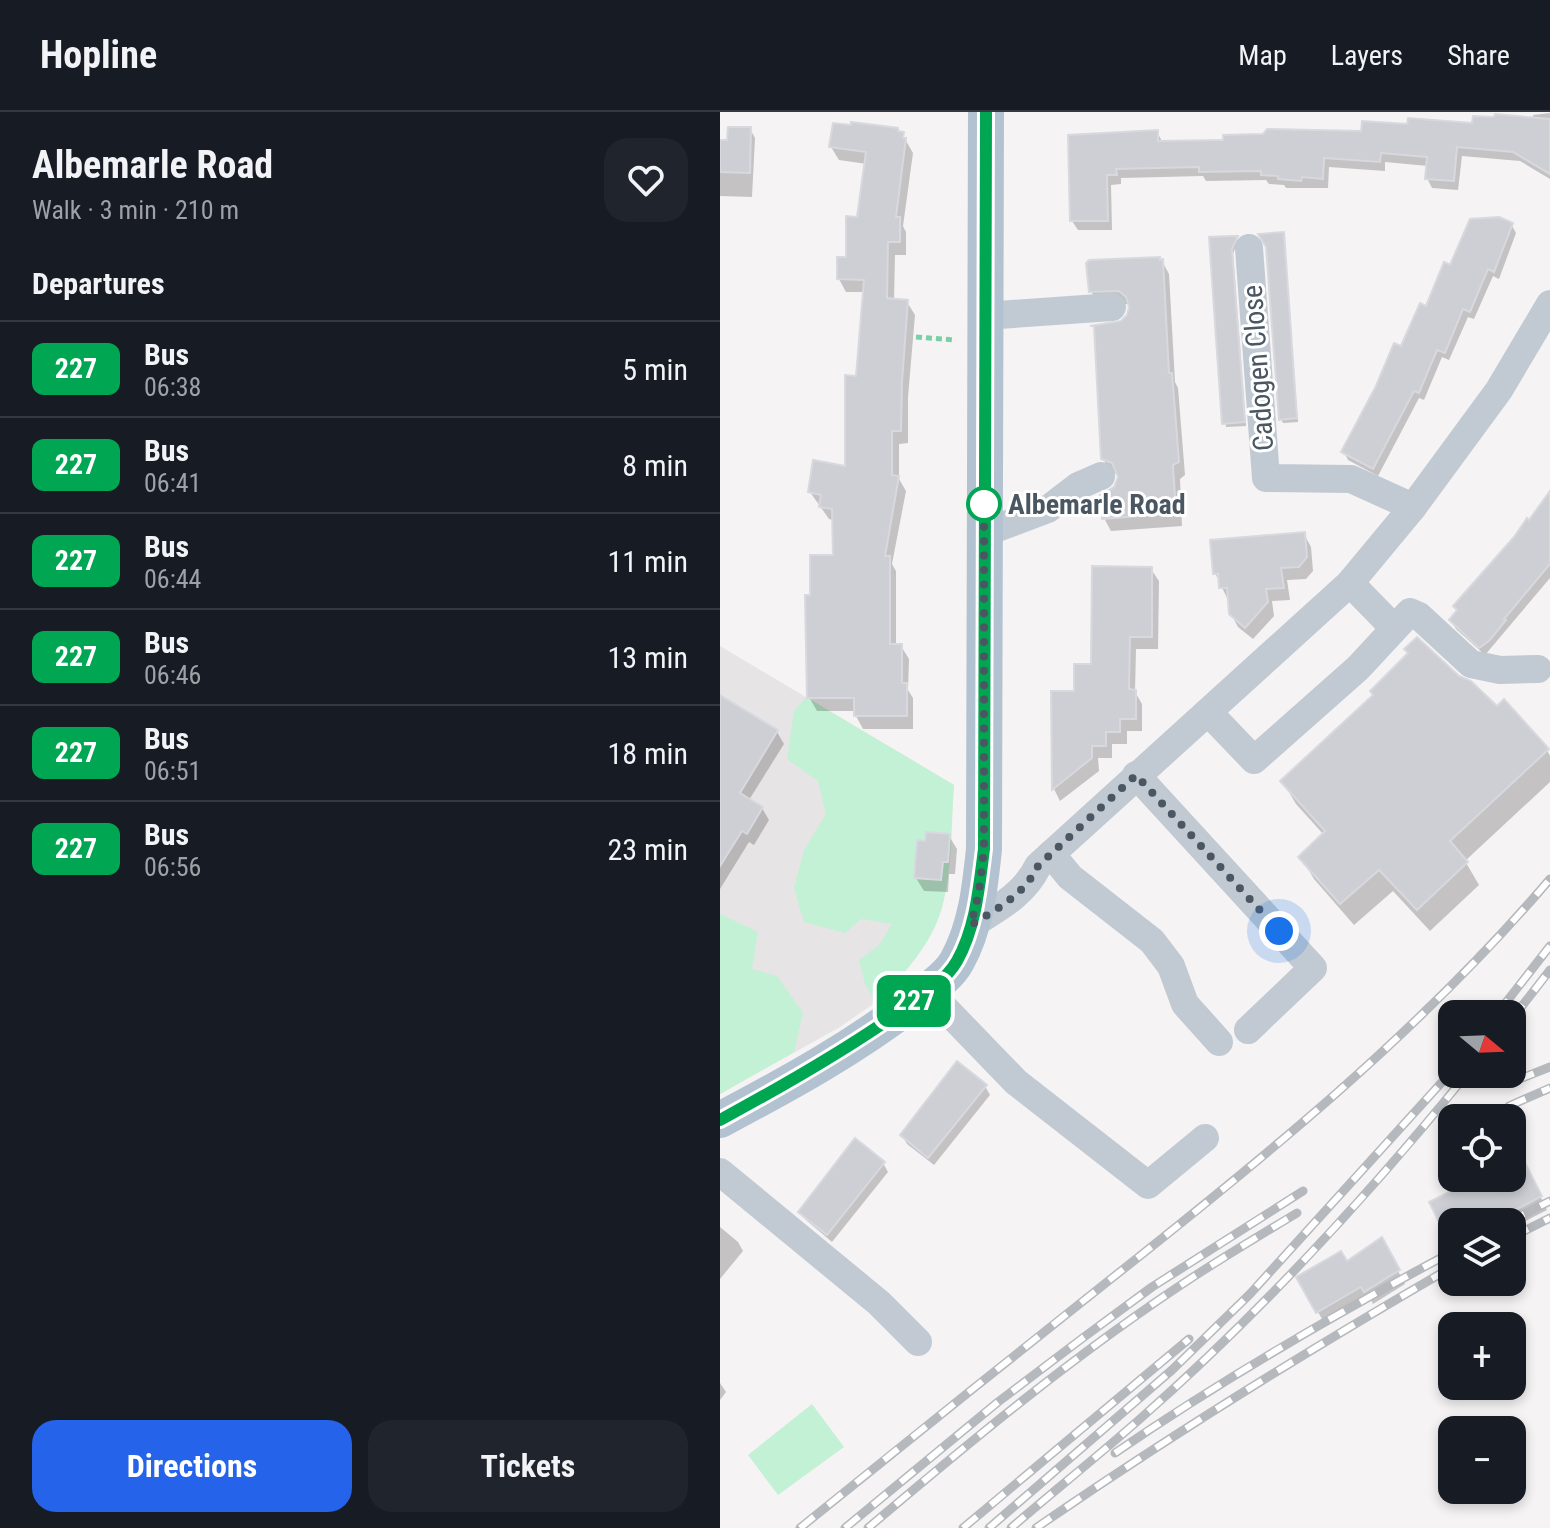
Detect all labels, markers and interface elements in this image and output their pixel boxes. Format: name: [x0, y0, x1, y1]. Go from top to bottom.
text: Hopline: [40, 33, 157, 77]
text: Map: [1238, 39, 1287, 72]
text: Layers: [1331, 39, 1403, 72]
text: Share: [1447, 39, 1510, 72]
button: heart: [604, 138, 688, 222]
text: Albemarle Road: [32, 143, 273, 187]
text: Walk · 3 min · 210 m: [32, 195, 239, 225]
text: Departures: [32, 266, 165, 301]
street label: Cadogen Close: [1236, 284, 1280, 452]
text: Bus: [144, 337, 189, 372]
text: 227: [55, 352, 97, 385]
text: 5 min: [622, 352, 688, 387]
text: 06:38: [144, 372, 201, 402]
text: Bus: [144, 433, 189, 468]
text: 227: [55, 448, 97, 481]
text: 8 min: [622, 448, 688, 483]
text: 06:41: [144, 468, 201, 498]
marker: Albemarle Road: [967, 487, 1001, 521]
place label: Albemarle Road: [1008, 488, 1186, 521]
text: Bus: [144, 529, 189, 564]
text: 227: [55, 544, 97, 577]
text: 11 min: [607, 544, 688, 579]
text: 06:44: [144, 564, 201, 594]
text: Bus: [144, 625, 189, 660]
text: 227: [55, 640, 97, 673]
text: 13 min: [607, 640, 688, 675]
text: 06:46: [144, 660, 201, 690]
text: Bus: [144, 721, 189, 756]
text: 227: [55, 736, 97, 769]
text: 18 min: [607, 736, 688, 771]
text: 06:51: [144, 756, 201, 786]
text: Bus: [144, 817, 189, 852]
text: 227: [55, 832, 97, 865]
text: 23 min: [607, 832, 688, 867]
text: 06:56: [144, 852, 201, 882]
your location: [1259, 911, 1299, 951]
line badge: 227: [868, 975, 960, 1027]
text: 227: [893, 984, 935, 1017]
north arrow: [1438, 1000, 1526, 1088]
map controls: [1438, 1000, 1526, 1504]
button: locate: [1438, 1104, 1526, 1192]
button: layers: [1438, 1208, 1526, 1296]
button: +: [1438, 1312, 1526, 1400]
button: −: [1438, 1416, 1526, 1504]
button: Directions: [32, 1420, 352, 1512]
button: Tickets: [368, 1420, 688, 1512]

